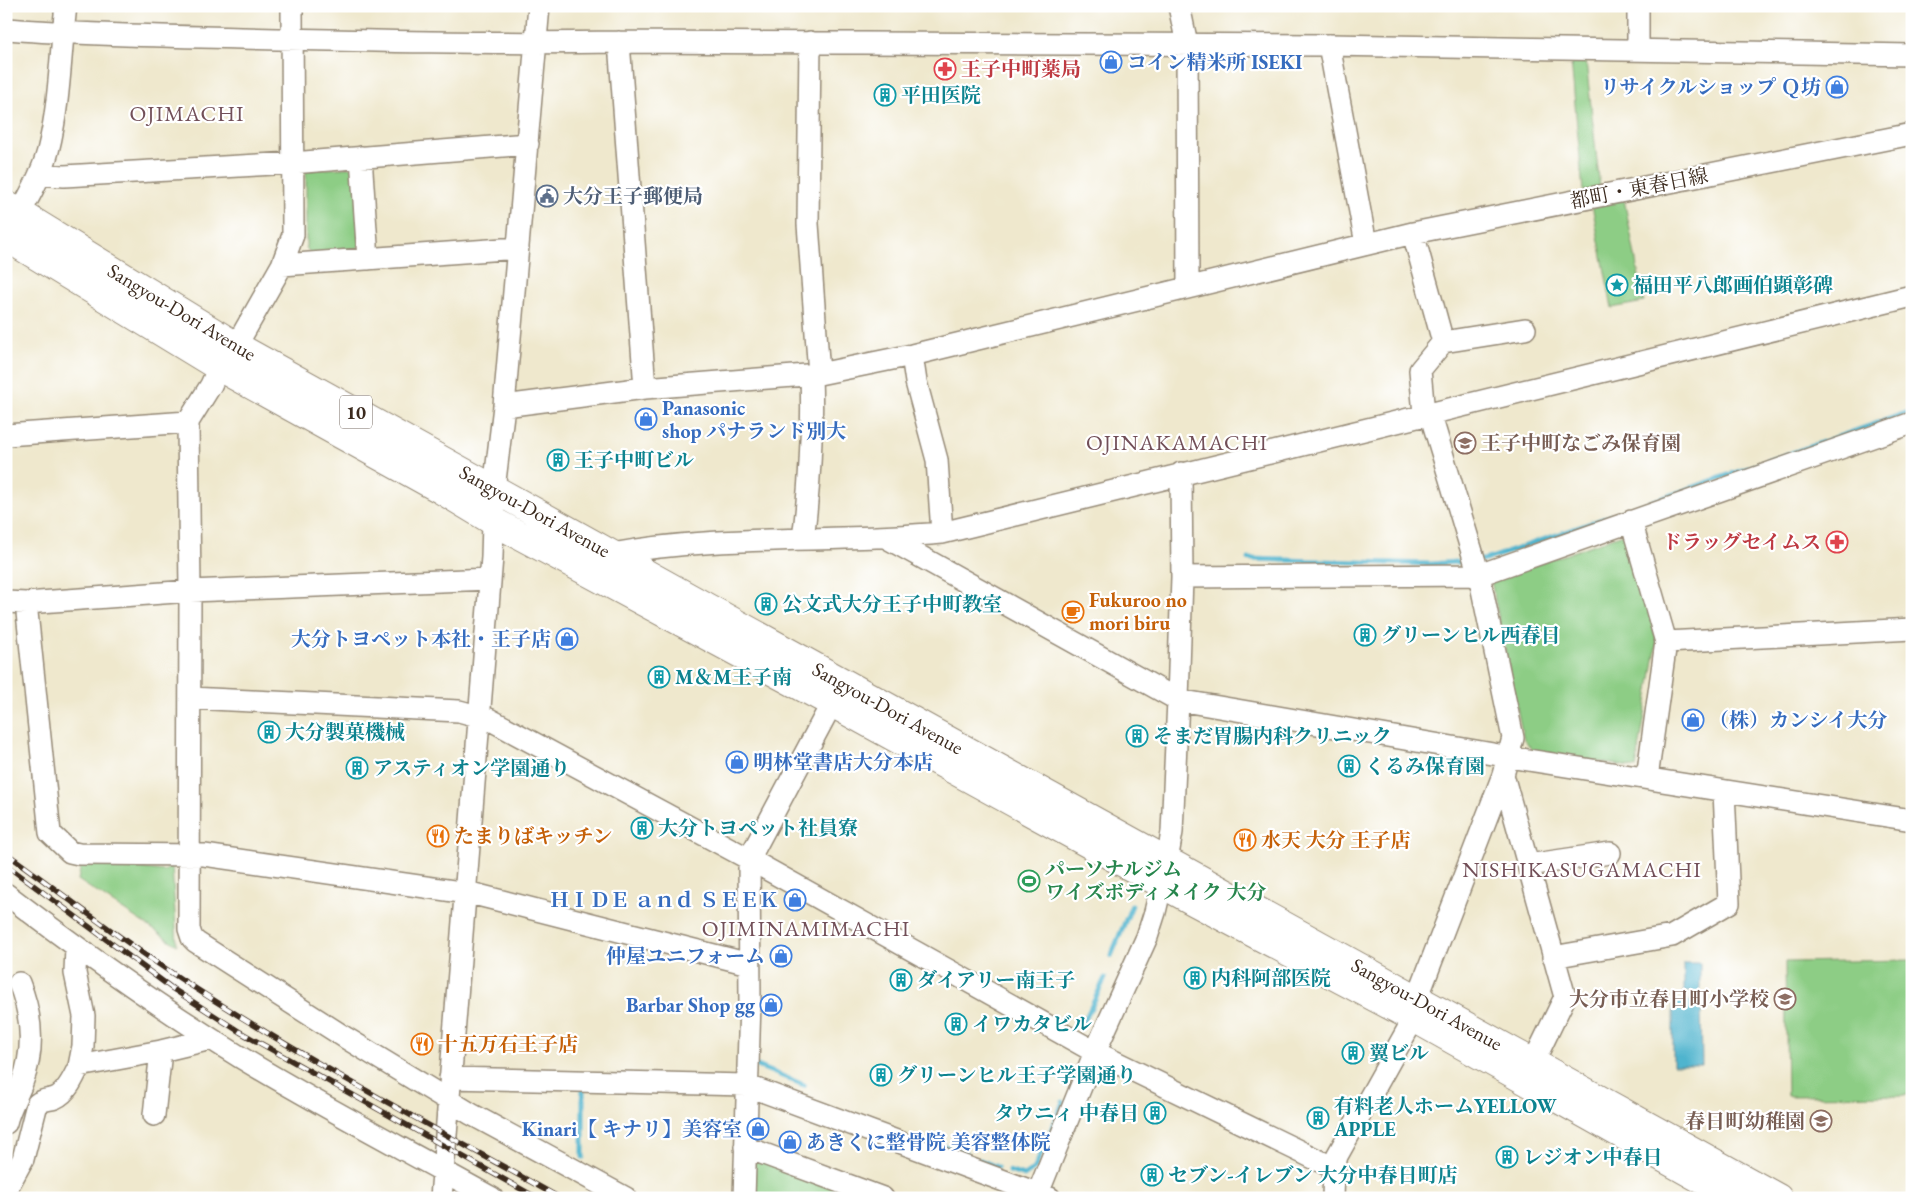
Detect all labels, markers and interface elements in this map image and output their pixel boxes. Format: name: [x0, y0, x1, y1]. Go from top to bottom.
place label: コイン精米所 ISEKI: [1127, 49, 1302, 75]
shop icon: コイン精米所 ISEKI: [1099, 50, 1123, 74]
place label: 王子中町薬局: [961, 56, 1081, 82]
pharmacy icon: 王子中町薬局: [933, 57, 957, 81]
place label: リサイクルショップ Ｑ坊: [1600, 74, 1821, 100]
shop icon: リサイクルショップ Ｑ坊: [1825, 75, 1849, 99]
place label: 平田医院: [901, 82, 981, 108]
building icon: 平田医院: [873, 83, 897, 107]
district label: OJIMACHI: [129, 99, 245, 128]
street label: 都町・東春日線: [1568, 162, 1710, 214]
place label: 大分王子郵便局: [563, 183, 703, 209]
public building icon: 大分王子郵便局: [535, 184, 559, 208]
street label: Sangyou-Dori Avenue: [103, 257, 261, 367]
place label: 福田平八郎画伯顕彰碑: [1633, 272, 1833, 298]
place icon: 福田平八郎画伯顕彰碑: [1605, 273, 1629, 297]
place label: Panasonic shop パナランド別大: [662, 395, 846, 444]
road number: 10: [340, 396, 372, 428]
shop icon: Panasonic shop パナランド別大: [634, 407, 658, 431]
district label: OJINAKAMACHI: [1086, 428, 1268, 457]
place label: 王子中町なごみ保育園: [1481, 430, 1681, 456]
school or university icon: 王子中町なごみ保育園: [1453, 431, 1477, 455]
place label: 王子中町ビル: [574, 447, 694, 473]
building icon: 王子中町ビル: [546, 448, 570, 472]
street label: Sangyou-Dori Avenue: [455, 459, 615, 563]
place label: ドラッグセイムス: [1662, 529, 1821, 555]
pharmacy icon: ドラッグセイムス: [1825, 530, 1849, 554]
place label: Fukuroo no mori biru: [1089, 587, 1187, 636]
place label: 公文式大分王子中町教室: [782, 591, 1002, 617]
building icon: 公文式大分王子中町教室: [754, 592, 778, 616]
cafe icon: Fukuroo no mori biru: [1061, 600, 1085, 624]
place label: グリーンヒル西春日: [1381, 622, 1561, 648]
building icon: グリーンヒル西春日: [1353, 623, 1377, 647]
place label: 大分トヨペット本社・王子店: [291, 626, 551, 652]
shop icon: 大分トヨペット本社・王子店: [555, 627, 579, 651]
street label: Sangyou-Dori Avenue: [808, 656, 968, 760]
place label: M＆M王子南: [675, 664, 792, 690]
building icon: M＆M王子南: [647, 665, 671, 689]
place label: （株）カンシイ大分: [1709, 707, 1888, 733]
shop icon: （株）カンシイ大分: [1681, 708, 1705, 732]
place label: 大分製菓機械: [285, 719, 405, 745]
building icon: 大分製菓機械: [257, 720, 281, 744]
place label: そまだ胃腸内科クリニック: [1153, 723, 1392, 749]
building icon: そまだ胃腸内科クリニック: [1125, 724, 1149, 748]
place label: 明林堂書店大分本店: [753, 749, 933, 775]
shop icon: 明林堂書店大分本店: [725, 750, 749, 774]
place label: くるみ保育園: [1365, 753, 1485, 779]
building icon: くるみ保育園: [1337, 754, 1361, 778]
place label: アスティオン学園通り: [373, 755, 570, 781]
building icon: アスティオン学園通り: [345, 756, 369, 780]
place label: 大分トヨペット社員寮: [658, 815, 858, 841]
building icon: 大分トヨペット社員寮: [630, 816, 654, 840]
place label: たまりばキッチン: [454, 823, 613, 849]
restaurant icon: たまりばキッチン: [426, 824, 450, 848]
place label: 水天 大分 王子店: [1261, 827, 1410, 853]
restaurant icon: 水天 大分 王子店: [1233, 828, 1257, 852]
district label: NISHIKASUGAMACHI: [1462, 855, 1702, 884]
place label: パーソナルジム ワイズボディメイク 大分: [1045, 856, 1267, 905]
sports icon: パーソナルジム ワイズボディメイク 大分: [1017, 869, 1041, 893]
place label: ＨＩＤＥ ａｎｄ ＳＥＥＫ: [550, 887, 779, 913]
shop icon: ＨＩＤＥ ａｎｄ ＳＥＥＫ: [783, 888, 807, 912]
district label: OJIMINAMIMACHI: [702, 914, 910, 943]
place label: 仲屋ユニフォーム: [606, 943, 765, 969]
shop icon: 仲屋ユニフォーム: [769, 944, 793, 968]
street label: Sangyou-Dori Avenue: [1347, 952, 1507, 1056]
place label: 内科阿部医院: [1211, 965, 1331, 991]
building icon: 内科阿部医院: [1183, 966, 1207, 990]
place label: ダイアリー南王子: [917, 967, 1075, 993]
building icon: ダイアリー南王子: [889, 968, 913, 992]
place label: 大分市立春日町小学校: [1569, 986, 1769, 1012]
school or university icon: 大分市立春日町小学校: [1773, 987, 1797, 1011]
place label: Barbar Shop gg: [626, 992, 756, 1018]
shop icon: Barbar Shop gg: [759, 993, 783, 1017]
place label: イワカタビル: [972, 1011, 1092, 1037]
building icon: イワカタビル: [944, 1012, 968, 1036]
place label: 十五万石王子店: [438, 1031, 578, 1057]
restaurant icon: 十五万石王子店: [410, 1032, 434, 1056]
place label: 翼ビル: [1369, 1040, 1429, 1066]
building icon: 翼ビル: [1341, 1041, 1365, 1065]
place label: グリーンヒル王子学園通り: [897, 1062, 1137, 1088]
building icon: グリーンヒル王子学園通り: [869, 1063, 893, 1087]
place label: 有料老人ホームYELLOW APPLE: [1333, 1093, 1557, 1142]
place label: タウニィ 中春日: [994, 1100, 1139, 1126]
building icon: タウニィ 中春日: [1143, 1101, 1167, 1125]
building icon: 有料老人ホームYELLOW APPLE: [1306, 1106, 1330, 1130]
place label: 春日町幼稚園: [1685, 1108, 1805, 1134]
school or university icon: 春日町幼稚園: [1809, 1109, 1833, 1133]
place label: Kinari【 キナリ】美容室: [522, 1116, 742, 1142]
shop icon: Kinari【 キナリ】美容室: [746, 1117, 770, 1141]
place label: あきくに整骨院 美容整体院: [806, 1129, 1051, 1155]
shop icon: あきくに整骨院 美容整体院: [778, 1130, 802, 1154]
place label: レジオン中春日: [1523, 1144, 1663, 1170]
building icon: レジオン中春日: [1495, 1145, 1519, 1169]
place label: セブン-イレブン 大分中春日町店: [1168, 1162, 1457, 1188]
building icon: セブン-イレブン 大分中春日町店: [1140, 1163, 1164, 1187]

